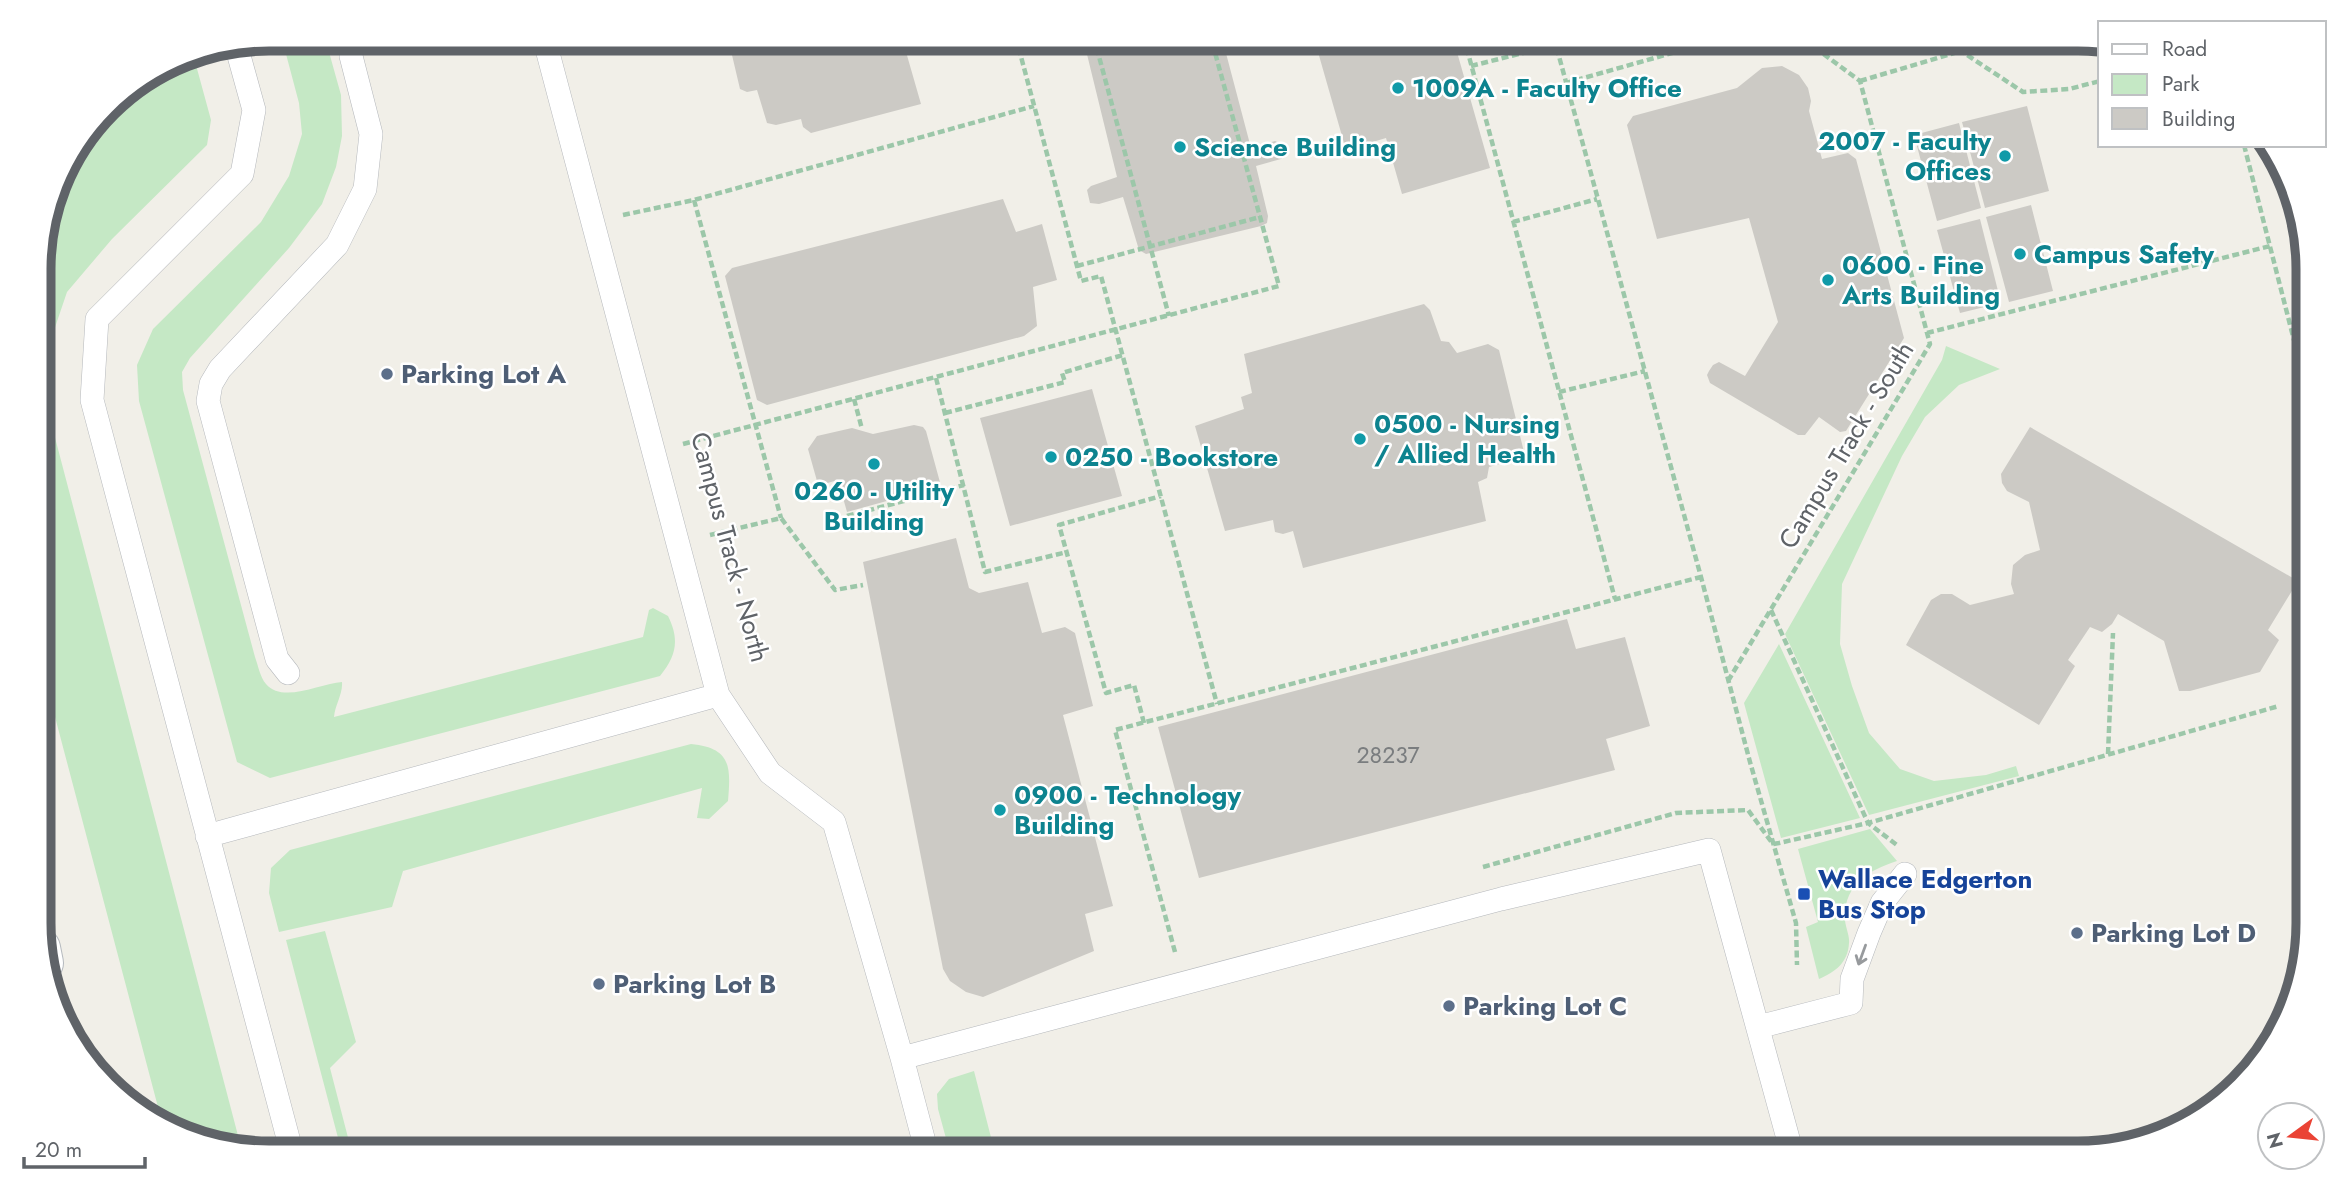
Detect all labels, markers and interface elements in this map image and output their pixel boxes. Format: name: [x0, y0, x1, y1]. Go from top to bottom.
legend: [2098, 21, 2326, 147]
text: Road: [2162, 34, 2207, 64]
place label: 1009A - Faculty Office: [1412, 69, 1682, 107]
text: Park: [2162, 69, 2200, 99]
marker: 1009A - Faculty Office: [1390, 80, 1406, 96]
text: Building: [2162, 104, 2235, 134]
place label: 2007 - Faculty Offices: [1818, 122, 1991, 190]
place label: Science Building: [1194, 128, 1396, 166]
marker: Science Building: [1172, 139, 1188, 155]
marker: 2007 - Faculty Offices: [1997, 148, 2013, 164]
place label: Campus Safety: [2034, 235, 2215, 273]
place label: 0600 - Fine Arts Building: [1841, 246, 2000, 314]
marker: Campus Safety: [2012, 246, 2028, 262]
marker: 0600 - Fine Arts Building: [1820, 272, 1836, 288]
street label: Campus Track - South: [1769, 334, 1923, 556]
place label: Parking Lot A: [401, 355, 567, 393]
marker: Parking Lot A: [379, 366, 395, 382]
place label: 0500 - Nursing / Allied Health: [1374, 405, 1560, 473]
street label: Campus Track - North: [681, 428, 779, 666]
marker: 0500 - Nursing / Allied Health: [1352, 431, 1368, 447]
place label: 0250 - Bookstore: [1065, 438, 1278, 476]
marker: 0250 - Bookstore: [1043, 449, 1059, 465]
marker: 0260 - Utility Building: [866, 456, 882, 472]
place label: 0260 - Utility Building: [794, 472, 954, 540]
house number: 28237: [1356, 738, 1420, 772]
place label: 0900 - Technology Building: [1014, 776, 1241, 844]
marker: 0900 - Technology Building: [992, 802, 1008, 818]
place label: Wallace Edgerton Bus Stop: [1818, 860, 2032, 928]
marker: Wallace Edgerton Bus Stop: [1796, 886, 1812, 902]
place label: Parking Lot D: [2091, 914, 2256, 952]
marker: Parking Lot D: [2069, 925, 2085, 941]
one-way arrow: [1855, 943, 1867, 965]
place label: Parking Lot B: [613, 965, 776, 1003]
marker: Parking Lot B: [591, 976, 607, 992]
place label: Parking Lot C: [1463, 987, 1627, 1025]
marker: Parking Lot C: [1441, 998, 1457, 1014]
north arrow: [2256, 1101, 2326, 1171]
scale bar: [24, 1126, 145, 1170]
text: N: [2260, 1129, 2290, 1151]
text: 20 m: [35, 1135, 82, 1165]

